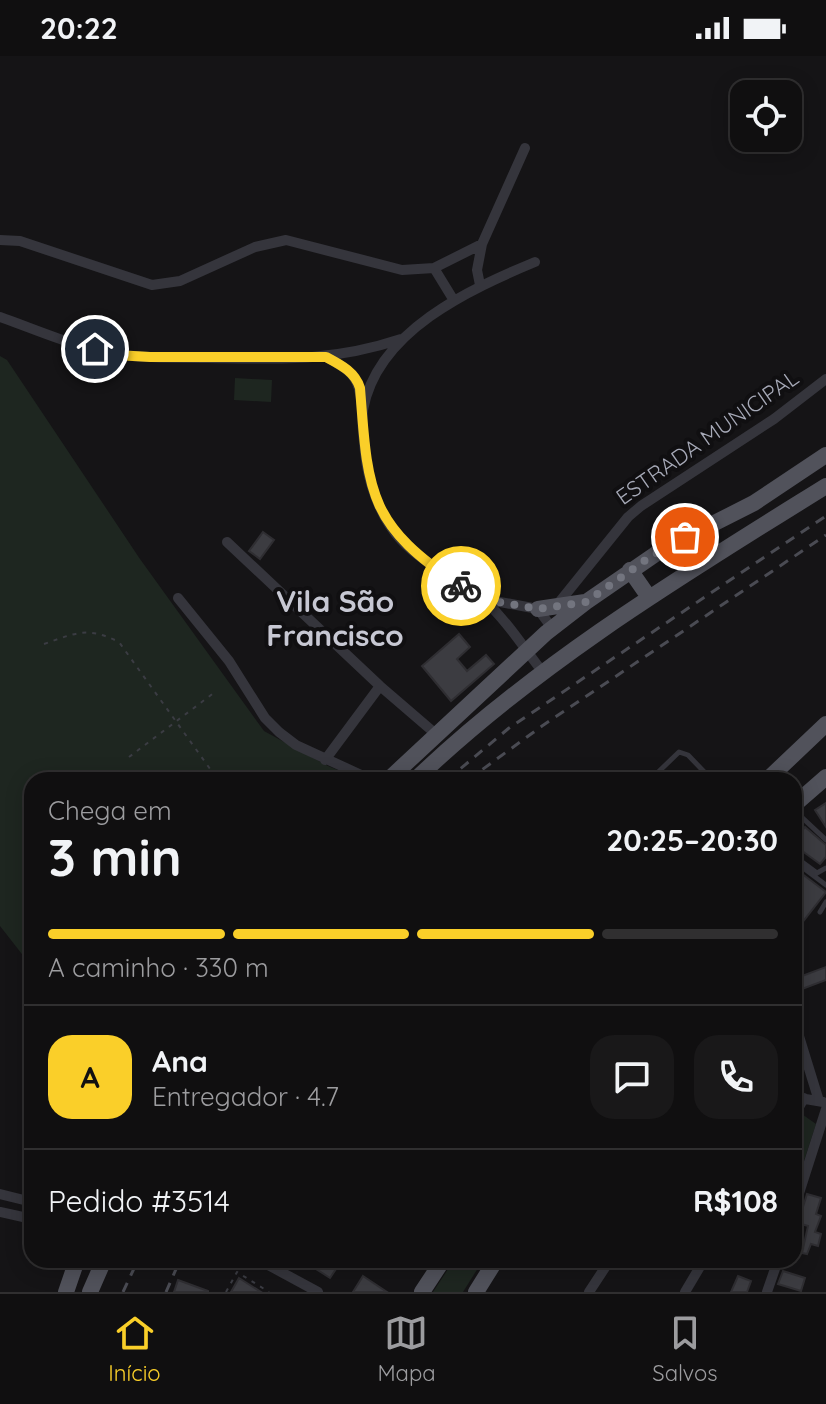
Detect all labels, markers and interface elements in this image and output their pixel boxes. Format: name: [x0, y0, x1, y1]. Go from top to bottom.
text: 20:22: [40, 9, 118, 47]
map controls: [730, 80, 802, 152]
button: locate: [730, 80, 802, 152]
pin: [61, 315, 129, 383]
icon: home: [73, 327, 117, 371]
street label: ESTRADA MUNICIPAL: [610, 363, 804, 511]
pin: [651, 503, 719, 571]
icon: bag: [663, 515, 707, 559]
courier: [421, 546, 501, 626]
icon: bike: [439, 564, 483, 608]
district label: Vila São Francisco: [266, 582, 404, 654]
text: Chega em: [48, 794, 172, 827]
text: 20:25–20:30: [606, 821, 778, 859]
text: 3 min: [48, 824, 182, 889]
text: A caminho · 330 m: [48, 951, 269, 984]
button: chat: [590, 1035, 674, 1119]
button: phone: [694, 1035, 778, 1119]
text: Ana: [152, 1042, 208, 1080]
text: A: [80, 1058, 100, 1096]
text: Entregador · 4.7: [152, 1080, 339, 1113]
text: Pedido #3514: [48, 1182, 230, 1220]
text: R$108: [693, 1182, 778, 1220]
tab: Início: [108, 1311, 161, 1387]
tab: Mapa: [377, 1311, 436, 1387]
tab: Salvos: [652, 1311, 718, 1387]

